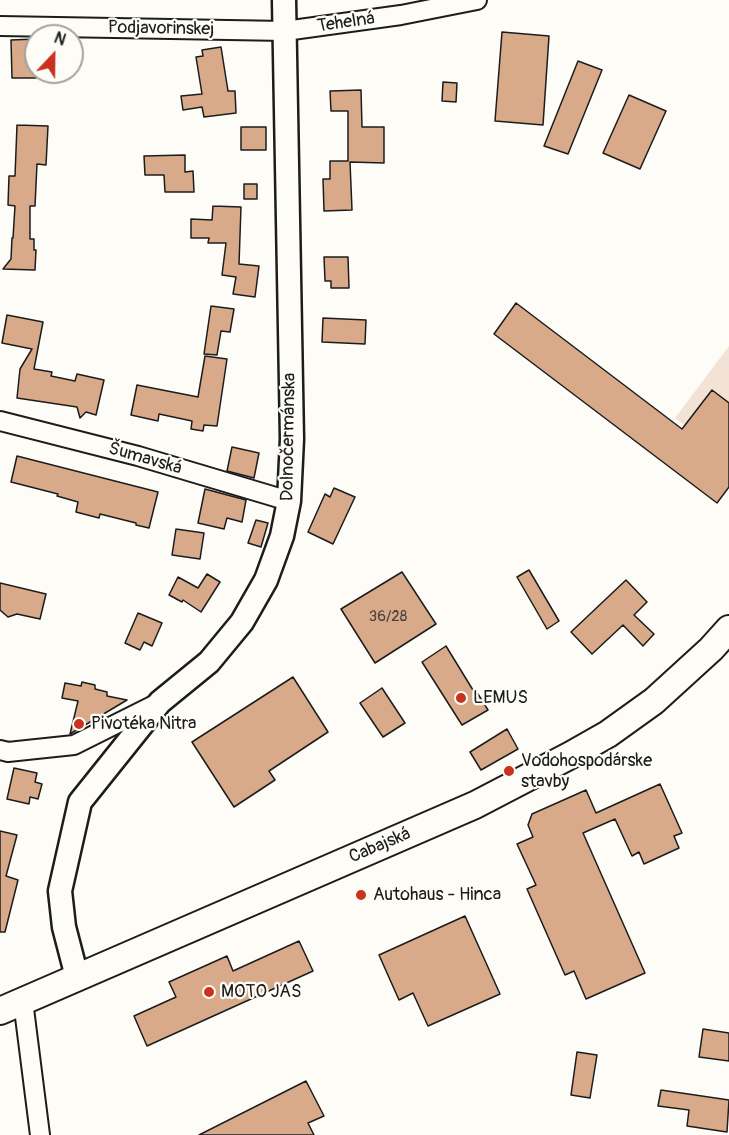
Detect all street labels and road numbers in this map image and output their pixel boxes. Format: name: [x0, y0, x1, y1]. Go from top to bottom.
street label: Tehelná: [316, 8, 376, 38]
street label: Podjavorinskej: [108, 17, 214, 41]
street label: Dolnočermánska: [277, 373, 301, 501]
street label: Šumavská: [106, 438, 184, 480]
street label: Cabajská: [346, 823, 414, 869]

